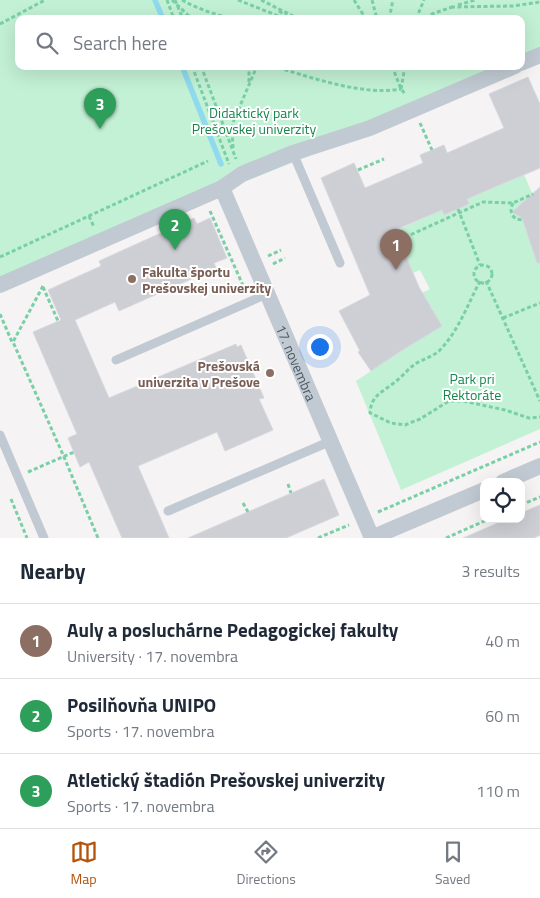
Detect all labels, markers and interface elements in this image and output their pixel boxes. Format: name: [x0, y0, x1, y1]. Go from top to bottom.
search box: [15, 15, 525, 70]
text: Search here: [73, 28, 167, 57]
icon: search: [33, 29, 61, 57]
pin: 3: [84, 88, 116, 129]
park label: Didaktický park Prešovskej univerzity: [192, 102, 316, 139]
pin: 2: [159, 209, 191, 250]
pin: 1: [380, 229, 412, 270]
place label: Fakulta športu Prešovskej univerzity: [142, 261, 271, 298]
marker: Fakulta športu Prešovskej univerzity: [126, 273, 138, 285]
street label: 17. novembra: [271, 321, 322, 404]
your location: [307, 334, 333, 360]
place label: Prešovská univerzita v Prešove: [138, 355, 260, 392]
marker: Prešovská univerzita v Prešove: [264, 367, 276, 379]
park label: Park pri Rektoráte: [443, 368, 501, 405]
map controls: [480, 478, 525, 523]
button: locate: [480, 478, 525, 523]
text: Nearby: [20, 555, 85, 587]
text: 3 results: [461, 559, 520, 583]
text: Auly a posluchárne Pedagogickej fakulty: [67, 615, 398, 644]
text: 1: [32, 629, 40, 653]
text: 40 m: [485, 629, 520, 653]
text: University · 17. novembra: [67, 644, 238, 668]
text: Posilňovňa UNIPO: [67, 690, 216, 719]
text: 2: [32, 704, 40, 728]
text: 60 m: [485, 704, 520, 728]
text: Sports · 17. novembra: [67, 719, 214, 743]
text: Atletický štadión Prešovskej univerzity: [67, 765, 385, 794]
text: 3: [32, 779, 40, 803]
text: 110 m: [476, 779, 520, 803]
text: Sports · 17. novembra: [67, 794, 214, 818]
tab: Map: [70, 838, 98, 889]
tab: Directions: [237, 838, 296, 889]
tab: Saved: [435, 838, 471, 889]

